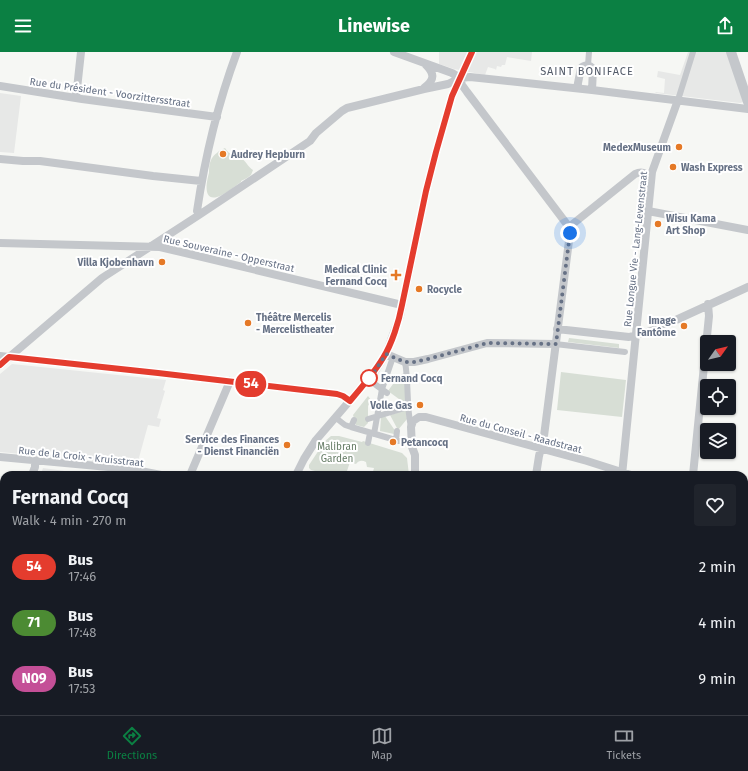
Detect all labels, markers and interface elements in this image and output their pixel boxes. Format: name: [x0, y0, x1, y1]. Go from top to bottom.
icon: menu: [12, 15, 34, 37]
text: Linewise: [338, 15, 410, 37]
icon: share: [714, 15, 736, 37]
district label: SAINT BONIFACE: [540, 65, 634, 78]
street label: Rue du Président - Voorzittersstraat: [29, 76, 191, 110]
place label: MedexMuseum: [603, 142, 671, 154]
marker: MedexMuseum: [674, 142, 684, 152]
marker: Audrey Hepburn: [218, 149, 228, 159]
place label: Audrey Hepburn: [230, 149, 305, 161]
marker: Wash Express: [668, 162, 678, 172]
place label: Wash Express: [681, 162, 743, 174]
street label: Rue Longue Vie - Lang-Levenstraat: [622, 170, 650, 328]
place label: Wisu Kama Art Shop: [665, 213, 716, 237]
marker: Wisu Kama Art Shop: [653, 219, 663, 229]
your location: [560, 223, 580, 243]
street label: Rue Souveraine - Opperstraat: [162, 233, 296, 275]
place label: Villa Kjobenhavn: [77, 257, 154, 269]
marker: Villa Kjobenhavn: [157, 257, 167, 267]
place label: Medical Clinic Fernand Cocq: [325, 264, 387, 288]
marker: Medical Clinic Fernand Cocq: [390, 269, 402, 281]
marker: Rocycle: [414, 284, 424, 294]
place label: Rocycle: [427, 284, 462, 296]
place label: Théâtre Mercelis - Mercelistheater: [256, 311, 335, 336]
place label: Image Fantôme: [637, 315, 676, 339]
marker: Théâtre Mercelis - Mercelistheater: [243, 318, 253, 328]
marker: Image Fantôme: [679, 321, 689, 331]
north arrow: [700, 335, 736, 371]
map controls: [700, 335, 736, 459]
marker: Fernand Cocq: [360, 369, 378, 387]
line badge: 54: [233, 371, 269, 397]
place label: Fernand Cocq: [381, 373, 442, 385]
text: 54: [243, 375, 259, 392]
button: locate: [700, 379, 736, 415]
place label: Volle Gas: [369, 400, 412, 412]
marker: Volle Gas: [415, 400, 425, 410]
street label: Rue du Conseil - Raadstraat: [458, 412, 583, 456]
button: layers: [700, 423, 736, 459]
place label: Service des Finances - Dienst Financiën: [185, 434, 279, 458]
marker: Petancocq: [388, 437, 398, 447]
place label: Petancocq: [401, 437, 448, 449]
marker: Service des Finances - Dienst Financiën: [282, 440, 292, 450]
park label: Malibran Garden: [317, 441, 357, 465]
street label: Rue de la Croix - Kruisstraat: [18, 444, 145, 470]
button: heart: [694, 484, 736, 526]
text: Fernand Cocq: [12, 486, 129, 509]
text: Walk · 4 min · 270 m: [12, 513, 126, 528]
text: Bus: [68, 551, 93, 569]
text: 54: [26, 558, 42, 575]
text: 2 min: [699, 558, 736, 576]
text: 17:46: [68, 569, 96, 584]
text: Bus: [68, 607, 93, 625]
text: 71: [28, 614, 40, 631]
text: 4 min: [698, 614, 736, 632]
text: 17:48: [68, 625, 97, 640]
text: Bus: [68, 663, 93, 681]
text: N09: [21, 670, 47, 687]
text: 9 min: [698, 670, 736, 688]
text: 17:53: [68, 681, 95, 696]
tab: Directions: [107, 725, 157, 762]
tab: Map: [371, 725, 393, 762]
tab: Tickets: [607, 725, 641, 762]

